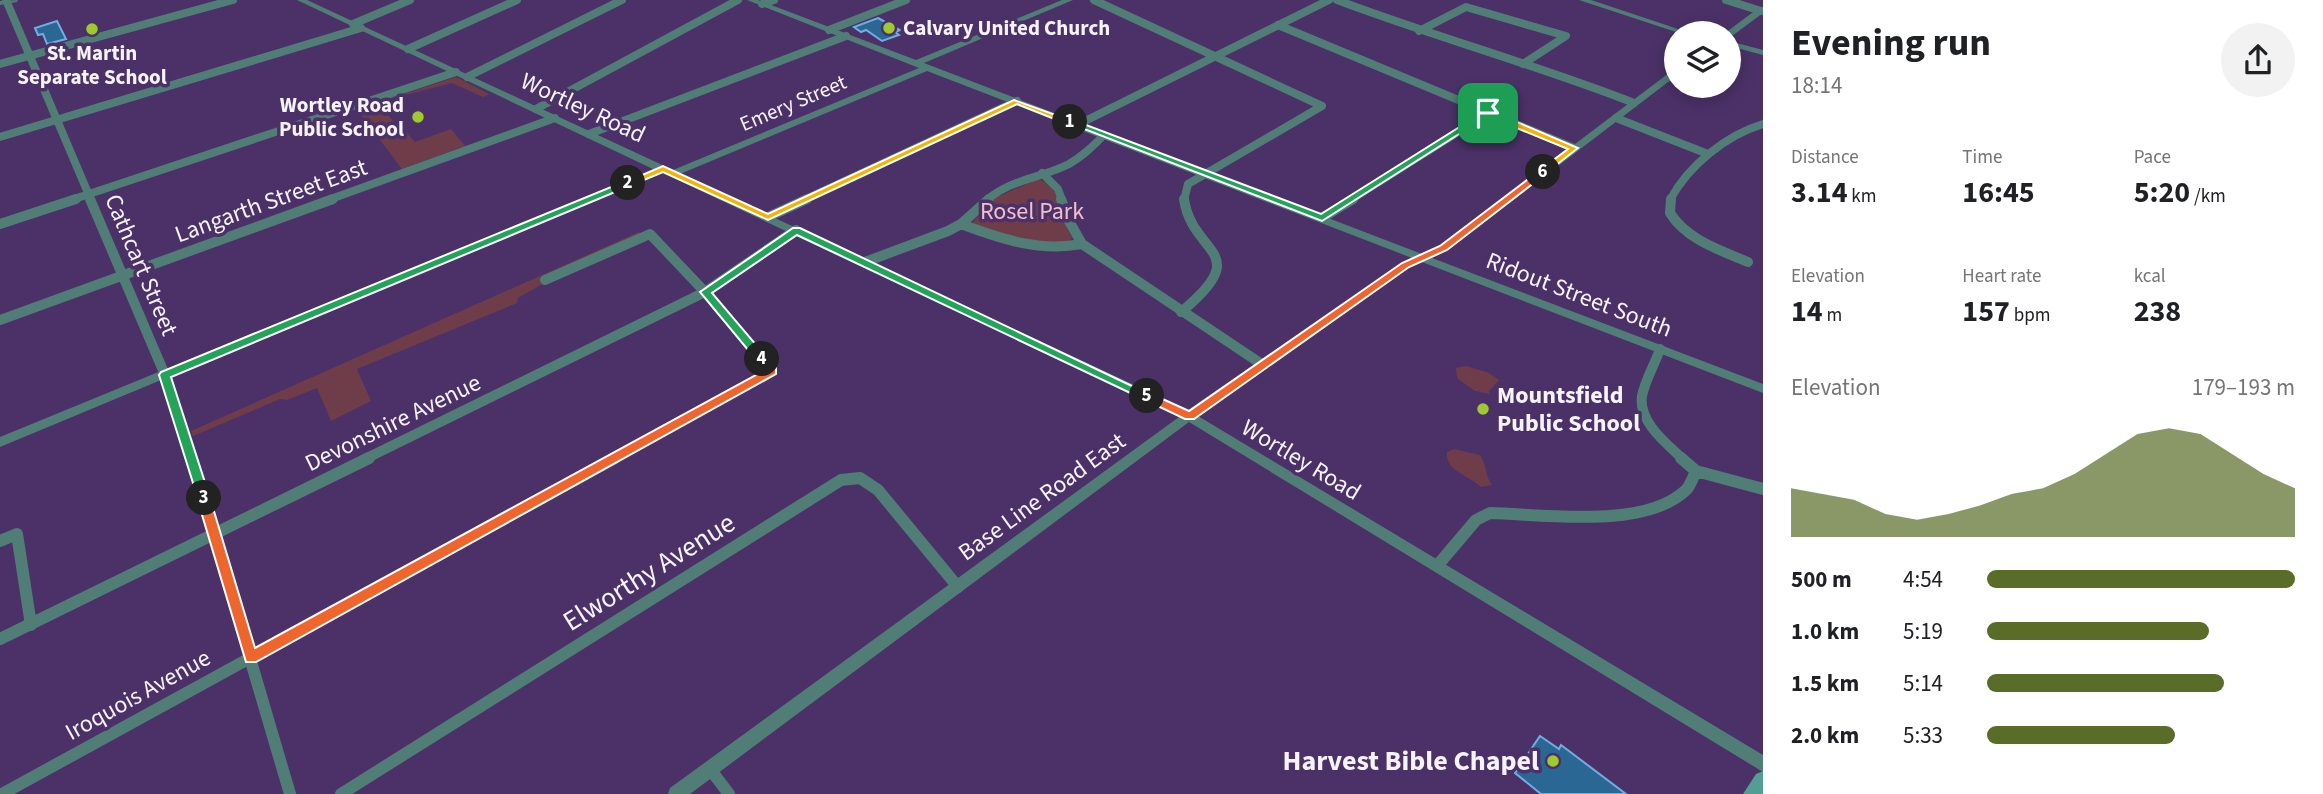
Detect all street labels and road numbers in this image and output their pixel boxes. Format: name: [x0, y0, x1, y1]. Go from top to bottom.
street label: Wortley Road: [515, 64, 651, 152]
street label: Emery Street: [735, 67, 851, 139]
street label: Langarth Street East: [170, 150, 372, 252]
street label: Cathcart Street: [95, 189, 187, 341]
street label: Ridout Street South: [1481, 243, 1677, 347]
street label: Devonshire Avenue: [299, 365, 487, 481]
street label: Wortley Road: [1235, 410, 1367, 510]
street label: Base Line Road East: [951, 424, 1133, 570]
street label: Elworthy Avenue: [555, 503, 743, 641]
street label: Iroquois Avenue: [59, 641, 217, 749]

